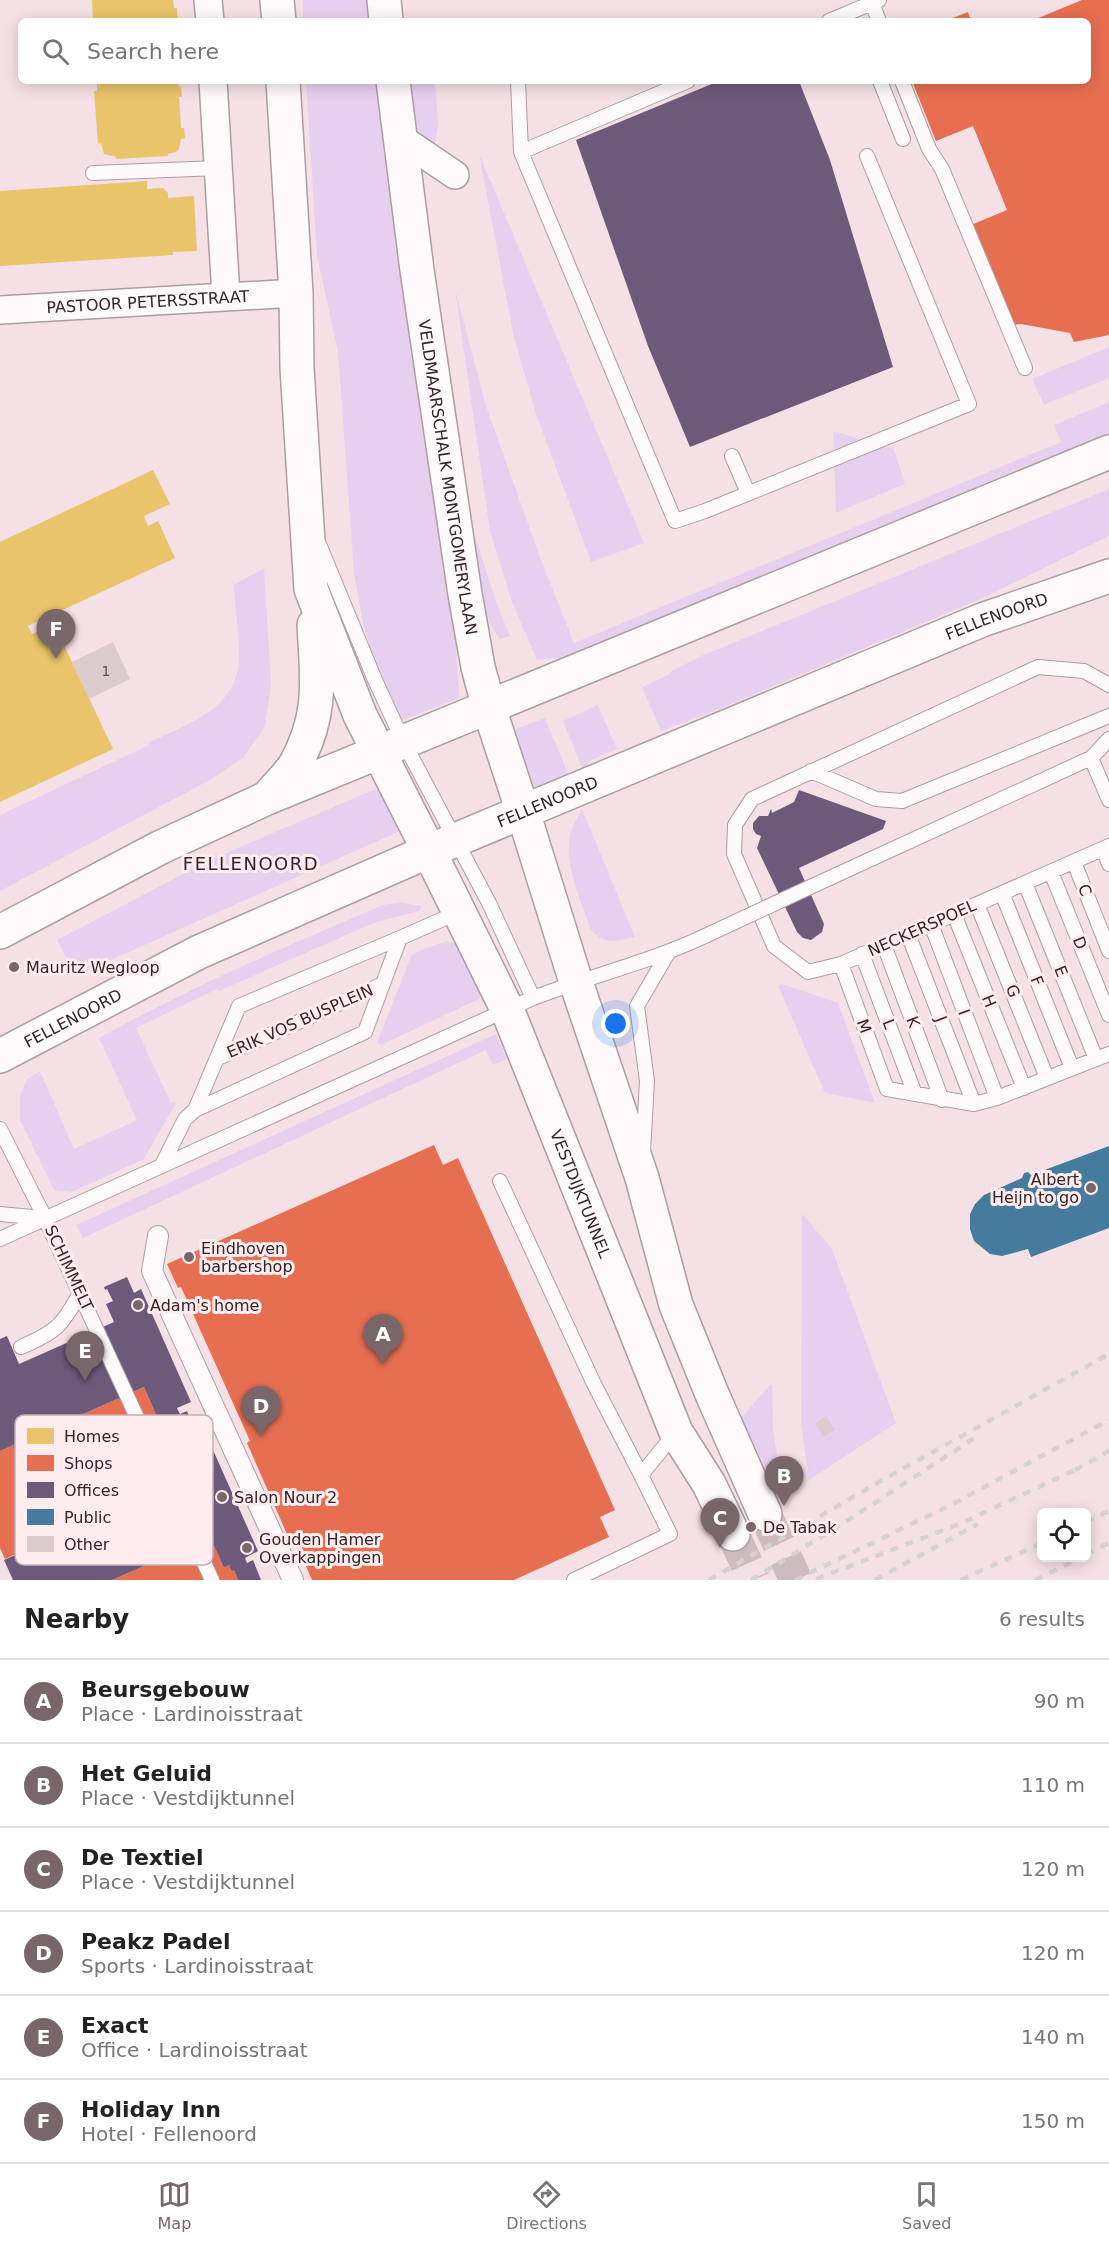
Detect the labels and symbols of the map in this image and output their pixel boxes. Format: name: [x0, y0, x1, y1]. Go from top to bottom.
street label: PASTOOR PETERSSTRAAT: [46, 286, 250, 317]
street label: VELDMAARSCHALK MONTGOMERYLAAN: [415, 318, 482, 636]
street label: FELLENOORD: [942, 588, 1050, 644]
pin: F: [36, 610, 76, 659]
house number: 1: [102, 663, 110, 679]
street label: FELLENOORD: [494, 772, 601, 831]
district label: FELLENOORD: [183, 853, 319, 874]
street label: C: [1074, 881, 1096, 899]
street label: NECKERSPOEL: [865, 896, 979, 960]
street label: D: [1069, 934, 1091, 952]
place label: Mauritz Wegloop: [26, 958, 160, 977]
marker: Mauritz Wegloop: [7, 960, 21, 974]
street label: E: [1050, 963, 1072, 979]
street label: F: [1026, 973, 1048, 989]
street label: ERIK VOS BUSPLEIN: [224, 980, 376, 1062]
street label: G: [1002, 982, 1024, 1000]
street label: FELLENOORD: [20, 985, 125, 1051]
street label: H: [978, 992, 1000, 1010]
street label: I: [954, 1007, 974, 1017]
your location: [601, 1009, 630, 1038]
street label: J: [931, 1012, 951, 1025]
street label: K: [902, 1014, 924, 1031]
street label: M: [853, 1016, 875, 1036]
street label: L: [879, 1016, 899, 1032]
street label: VESTDIJKTUNNEL: [547, 1127, 615, 1261]
place label: Albert Heijn to go: [992, 1170, 1079, 1207]
marker: Albert Heijn to go: [1084, 1181, 1098, 1195]
street label: SCHIMMELT: [41, 1222, 97, 1314]
place label: Eindhoven barbershop: [201, 1239, 293, 1276]
marker: Eindhoven barbershop: [182, 1250, 196, 1264]
place label: Adam's home: [150, 1296, 259, 1315]
marker: Adam's home: [131, 1298, 145, 1312]
pin: A: [364, 1314, 403, 1364]
pin: E: [66, 1332, 104, 1381]
pin: D: [242, 1386, 280, 1436]
legend: [15, 1415, 213, 1565]
text: Homes: [64, 1427, 120, 1446]
text: Shops: [64, 1454, 113, 1473]
pin: B: [764, 1456, 804, 1506]
text: Offices: [64, 1481, 119, 1500]
place label: Salon Nour 2: [234, 1488, 337, 1507]
marker: Salon Nour 2: [215, 1490, 229, 1504]
pin: C: [700, 1498, 740, 1548]
text: Public: [64, 1508, 111, 1527]
place label: De Tabak: [763, 1518, 837, 1537]
marker: De Tabak: [744, 1520, 758, 1534]
place label: Gouden Hamer Overkappingen: [259, 1530, 381, 1567]
text: Other: [64, 1535, 110, 1554]
marker: Gouden Hamer Overkappingen: [240, 1541, 254, 1555]

